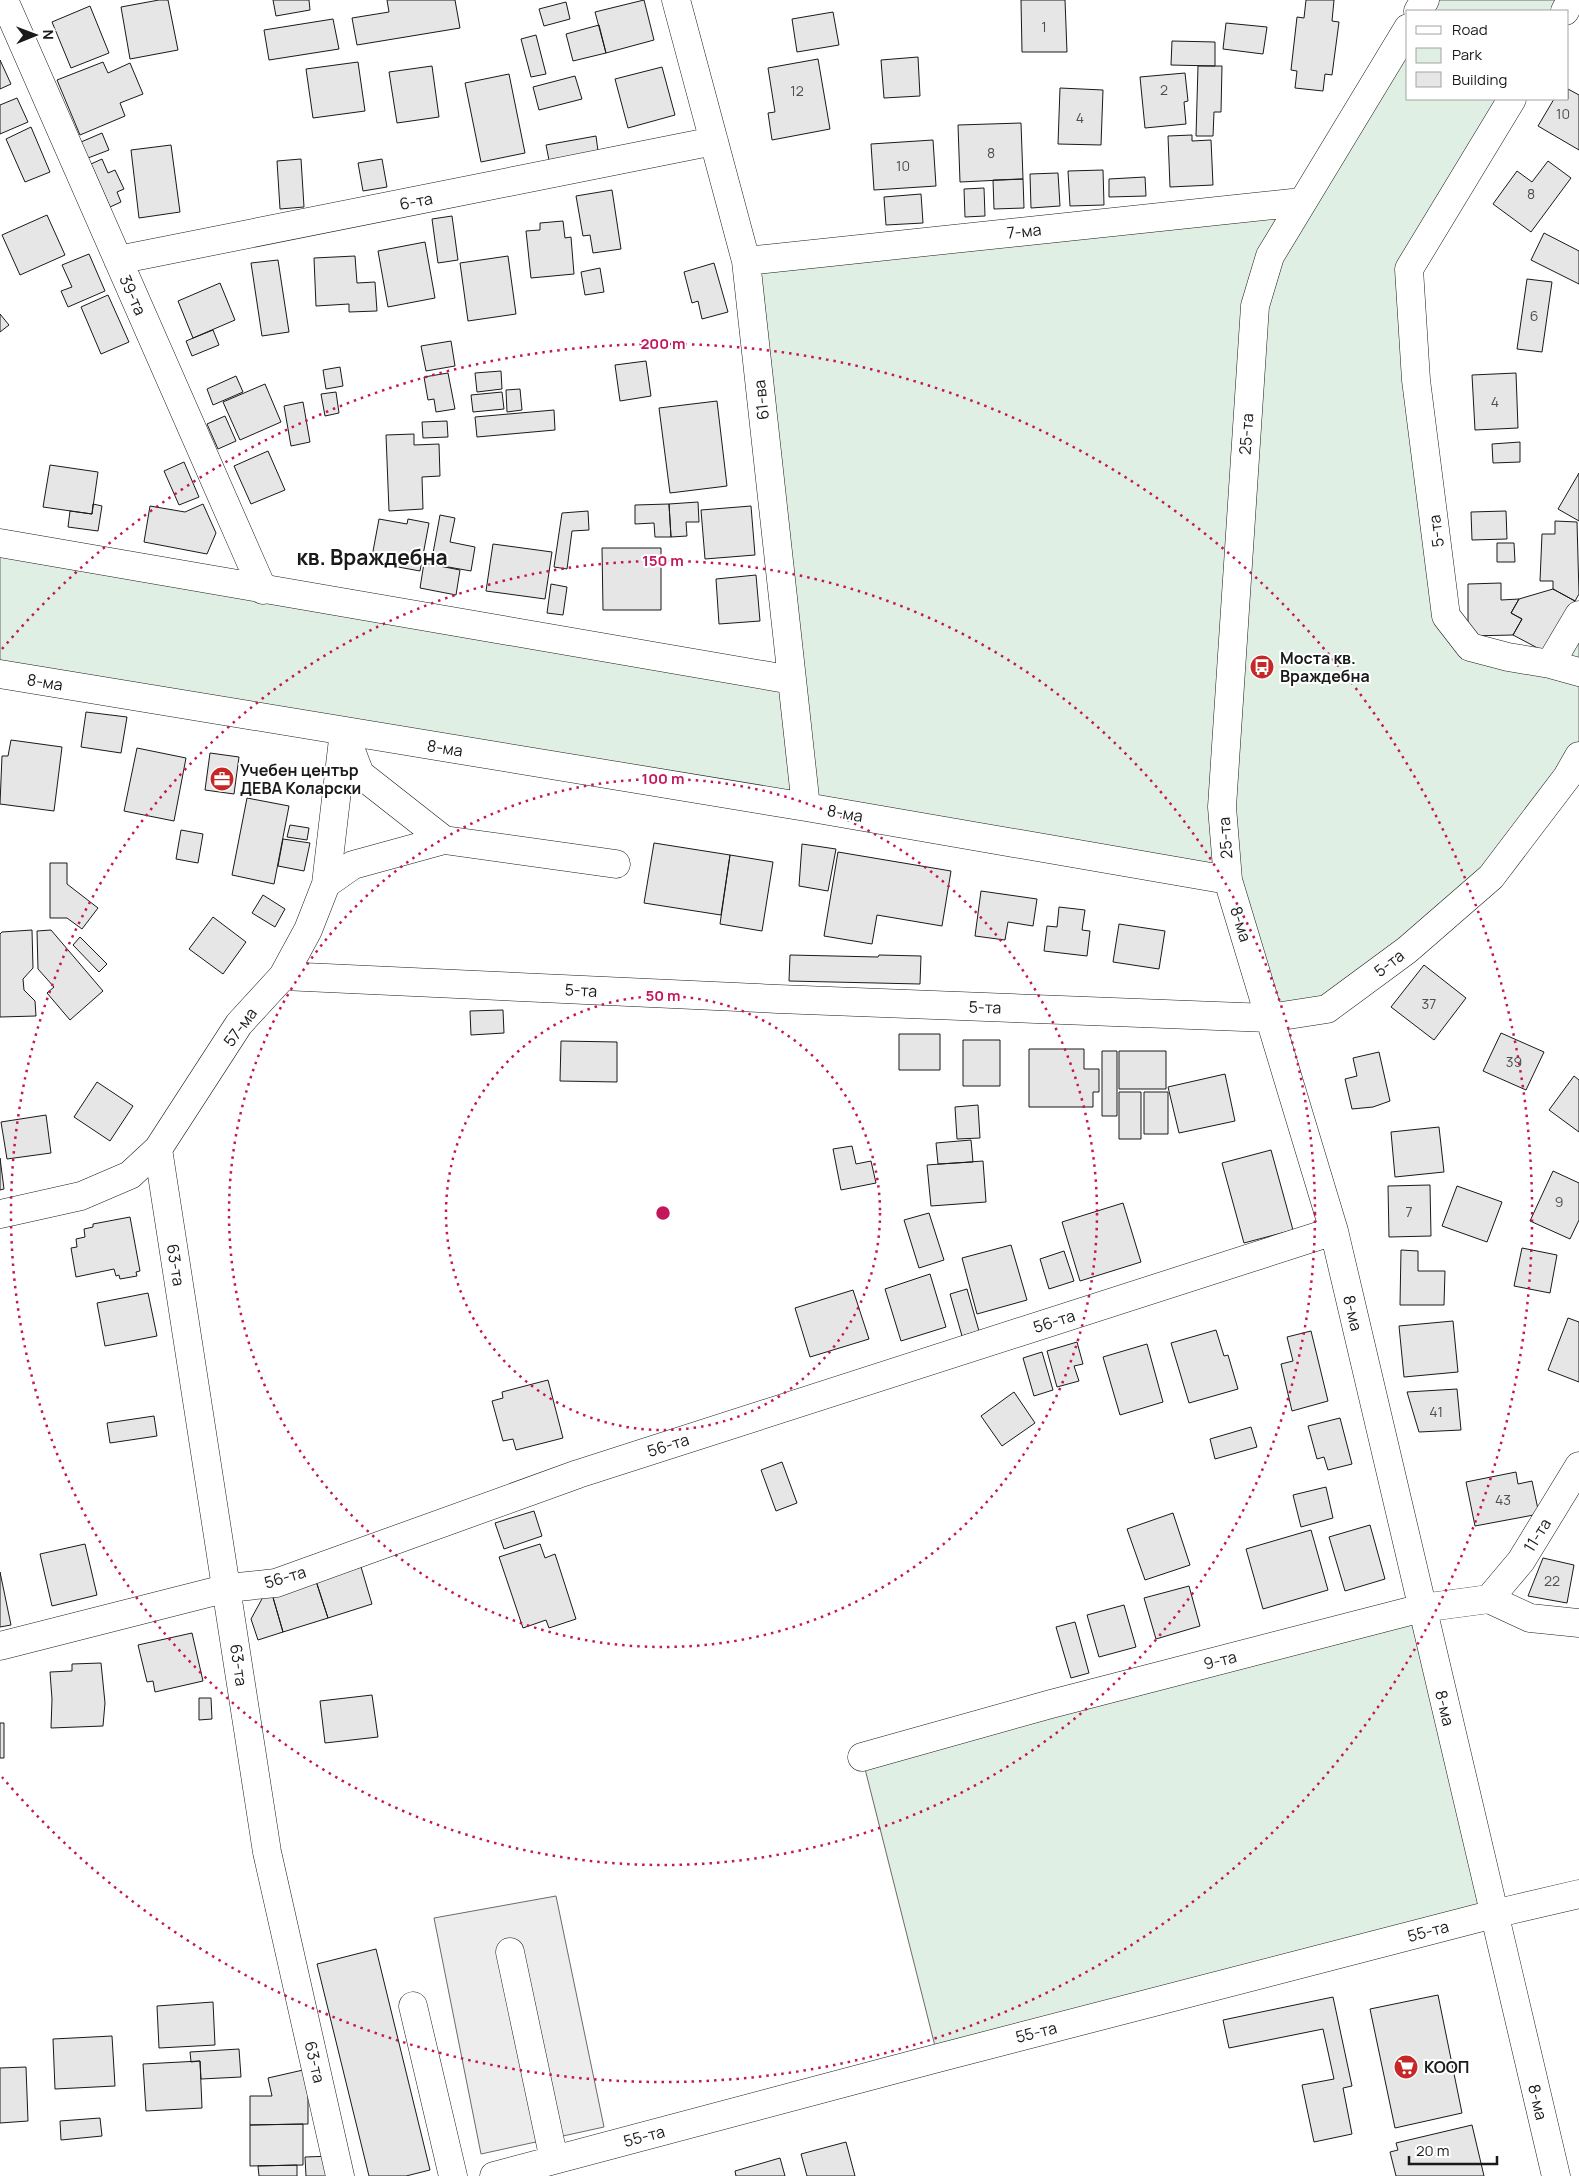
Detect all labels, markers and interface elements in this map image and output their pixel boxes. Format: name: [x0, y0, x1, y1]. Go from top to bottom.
north arrow: [10, 10, 60, 60]
legend: [1406, 10, 1569, 100]
house number: 1: [1041, 17, 1047, 36]
text: Road: [1452, 19, 1488, 40]
text: N: [39, 30, 58, 40]
text: Park: [1452, 44, 1482, 65]
text: Building: [1452, 69, 1507, 90]
house number: 2: [1160, 80, 1168, 99]
house number: 12: [790, 81, 804, 100]
house number: 10: [1556, 104, 1570, 123]
house number: 4: [1076, 108, 1084, 127]
house number: 8: [987, 143, 995, 162]
house number: 10: [896, 156, 910, 175]
house number: 8: [1527, 184, 1535, 203]
street label: 6-та: [398, 187, 434, 215]
street label: 7-ма: [1006, 218, 1042, 244]
street label: 39-та: [114, 271, 152, 319]
house number: 6: [1530, 306, 1538, 325]
text: 200 m: [640, 333, 686, 354]
street label: 61-ва: [748, 379, 774, 421]
house number: 4: [1491, 392, 1499, 411]
street label: 25-та: [1234, 412, 1258, 456]
street label: 5-та: [1423, 513, 1449, 549]
district label: кв. Враждебна: [296, 543, 448, 571]
text: 150 m: [642, 550, 684, 571]
place label: Моста кв. Враждебна: [1280, 647, 1370, 687]
bus stop icon: Моста кв. Враждебна: [1249, 654, 1275, 680]
street label: 8-ма: [26, 668, 64, 696]
street label: 8-ма: [426, 734, 464, 762]
place label: Учебен център ДЕВА Коларски: [240, 759, 361, 799]
office icon: Учебен център ДЕВА Коларски: [209, 766, 235, 792]
text: 100 m: [642, 768, 684, 789]
street label: 8-ма: [825, 799, 865, 827]
street label: 25-та: [1213, 816, 1237, 860]
street label: 8-ма: [1225, 904, 1257, 944]
street label: 5-та: [1369, 944, 1409, 982]
street label: 5-та: [564, 978, 598, 1002]
text: 50 m: [645, 985, 681, 1006]
house number: 37: [1422, 994, 1436, 1013]
street label: 5-та: [968, 995, 1002, 1019]
street label: 57-ма: [218, 1003, 262, 1051]
house number: 39: [1506, 1052, 1522, 1071]
house number: 9: [1555, 1192, 1563, 1211]
house number: 7: [1405, 1202, 1413, 1221]
centre of rings: [654, 1204, 672, 1222]
street label: 63-та: [162, 1242, 190, 1288]
street label: 8-ма: [1338, 1293, 1368, 1333]
street label: 56-та: [1030, 1304, 1078, 1338]
house number: 41: [1429, 1402, 1443, 1421]
street label: 56-та: [644, 1428, 692, 1462]
house number: 43: [1495, 1490, 1511, 1509]
street label: 11-та: [1518, 1514, 1556, 1556]
street label: 56-та: [262, 1561, 308, 1593]
house number: 22: [1544, 1571, 1560, 1590]
street label: 63-та: [225, 1643, 253, 1687]
street label: 9-та: [1201, 1645, 1239, 1675]
street label: 8-ма: [1430, 1688, 1460, 1728]
street label: 55-та: [1405, 1915, 1451, 1947]
street label: 55-та: [1013, 2016, 1059, 2048]
street label: 63-та: [300, 2039, 330, 2085]
supermarket icon: КООП: [1393, 2054, 1419, 2080]
place label: КООП: [1424, 2056, 1469, 2078]
street label: 8-ма: [1523, 2082, 1553, 2122]
street label: 55-та: [621, 2120, 667, 2152]
scale bar: [1409, 2134, 1496, 2166]
text: 20 m: [1416, 2140, 1449, 2161]

